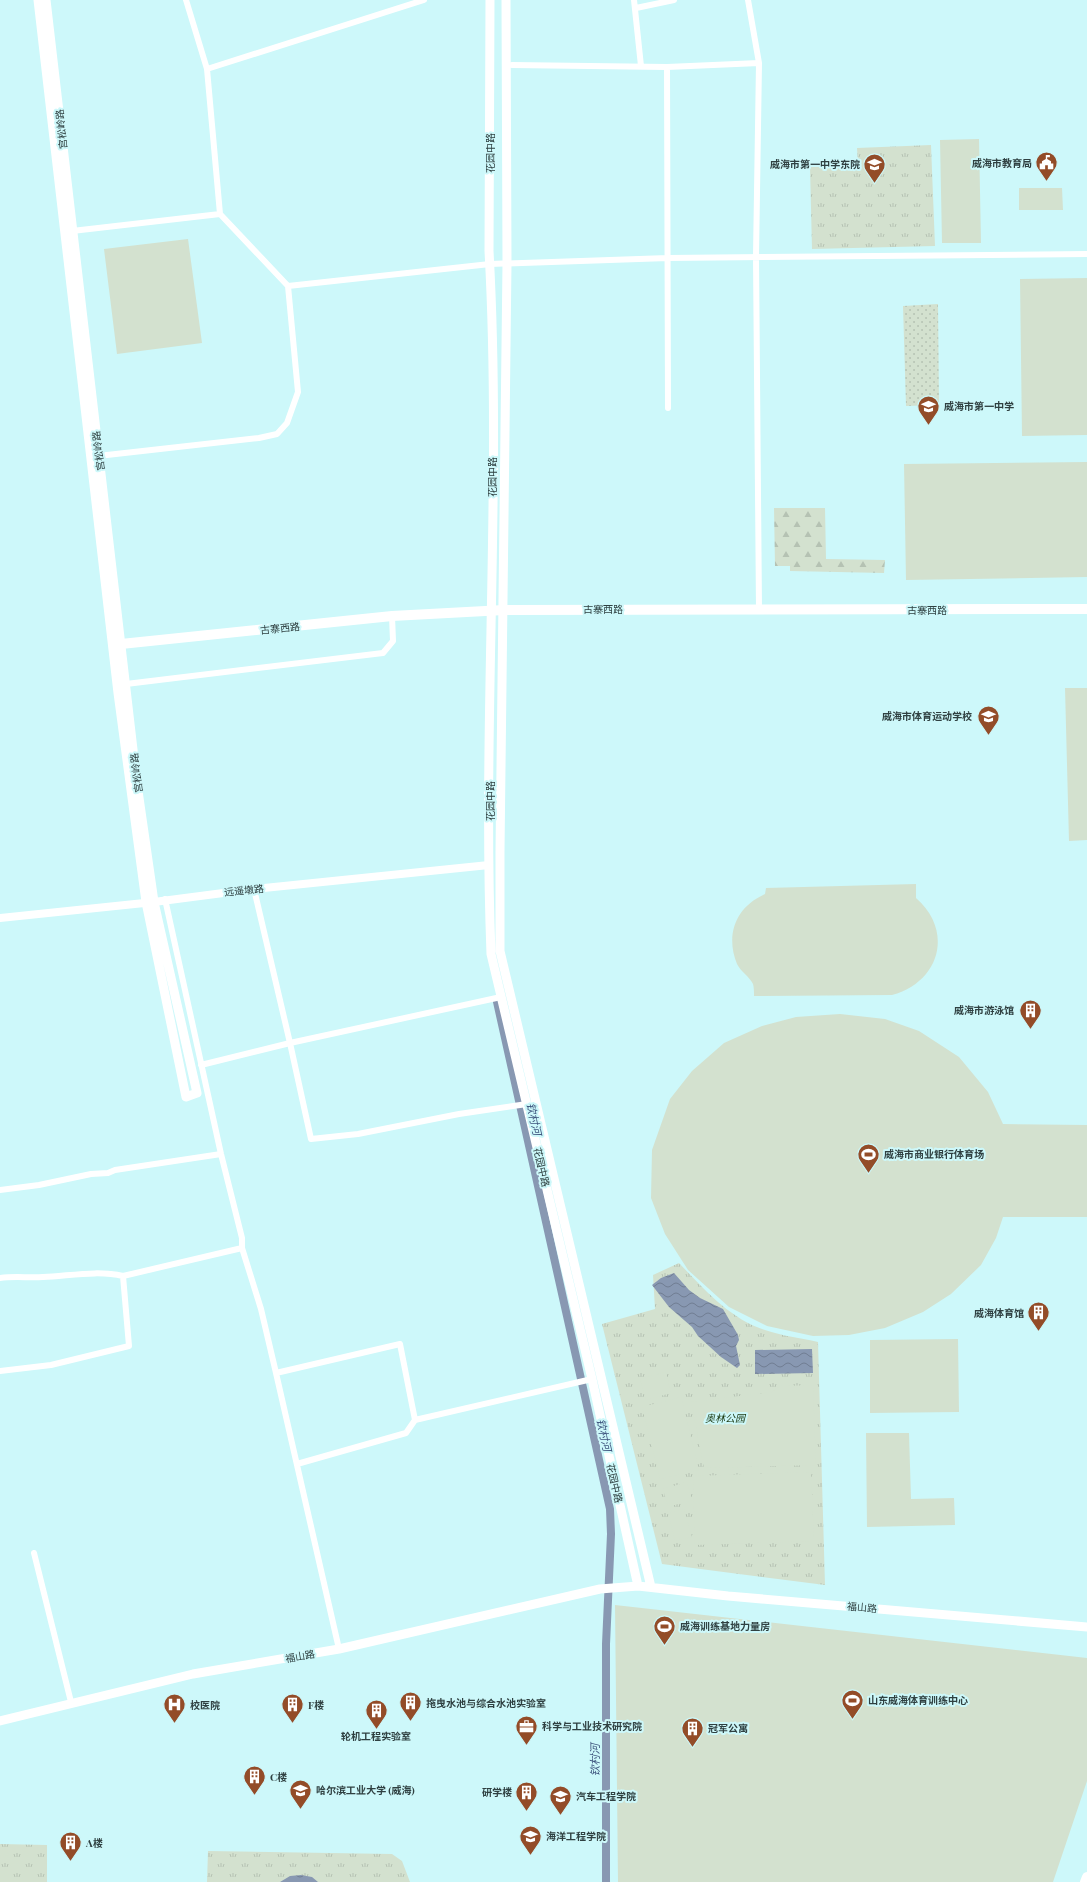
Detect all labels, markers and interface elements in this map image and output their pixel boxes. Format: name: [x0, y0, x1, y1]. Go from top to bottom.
street label: 宫松岭路: [52, 108, 70, 150]
street label: 花园中路: [483, 133, 497, 173]
public building icon: 威海市教育局: [1034, 150, 1060, 183]
school or university icon: 威海市第一中学东院: [862, 151, 888, 184]
place label: 威海市教育局: [972, 156, 1032, 170]
place label: 威海市第一中学东院: [770, 157, 860, 171]
school or university icon: 威海市第一中学: [915, 393, 941, 426]
place label: 威海市第一中学: [944, 399, 1014, 413]
street label: 宫松岭路: [89, 430, 107, 472]
street label: 花园中路: [485, 457, 499, 497]
street label: 古寨西路: [583, 602, 623, 616]
street label: 古寨西路: [907, 603, 947, 617]
street label: 古寨西路: [259, 619, 301, 637]
school or university icon: 威海市体育运动学校: [975, 703, 1001, 736]
place label: 威海市体育运动学校: [882, 709, 972, 723]
street label: 宫松岭路: [127, 752, 145, 794]
street label: 花园中路: [483, 781, 497, 821]
street label: 远遥墩路: [223, 881, 265, 899]
building icon: 威海市游泳馆: [1017, 997, 1043, 1030]
place label: 威海市游泳馆: [954, 1003, 1014, 1017]
water label: 钦村河: [523, 1101, 546, 1139]
sports icon: 威海市商业银行体育场: [856, 1141, 882, 1174]
street label: 花园中路: [531, 1146, 553, 1188]
place label: 威海市商业银行体育场: [884, 1147, 984, 1161]
building icon: 威海体育馆: [1026, 1300, 1052, 1333]
place label: 威海体育馆: [974, 1306, 1024, 1320]
park label: 奥林公园: [705, 1411, 747, 1425]
water label: 钦村河: [593, 1417, 616, 1455]
street label: 花园中路: [604, 1462, 626, 1504]
street label: 福山路: [846, 1599, 878, 1615]
sports icon: 威海训练基地力量房: [651, 1613, 677, 1646]
place label: 威海训练基地力量房: [680, 1619, 770, 1633]
street label: 福山路: [284, 1647, 316, 1665]
sports icon: 山东威海体育训练中心: [839, 1687, 865, 1720]
building icon: 拖曳水池与综合水池实验室: [398, 1690, 424, 1723]
hospital icon: 校医院: [161, 1692, 187, 1725]
building icon: F楼: [280, 1692, 306, 1725]
place label: 山东威海体育训练中心: [868, 1693, 968, 1707]
place label: 拖曳水池与综合水池实验室: [426, 1696, 546, 1710]
building icon: 轮机工程实验室: [363, 1697, 389, 1730]
place label: 校医院: [190, 1698, 220, 1712]
place label: F楼: [308, 1698, 324, 1712]
office icon: 科学与工业技术研究院: [513, 1713, 539, 1746]
building icon: 冠军公寓: [679, 1715, 705, 1748]
place label: 科学与工业技术研究院: [542, 1719, 642, 1733]
place label: 冠军公寓: [708, 1721, 748, 1735]
place label: 轮机工程实验室: [341, 1729, 411, 1743]
water label: 钦村河: [587, 1742, 602, 1777]
building icon: C楼: [241, 1764, 267, 1797]
place label: C楼: [270, 1770, 287, 1784]
school or university icon: 哈尔滨工业大学 (威海): [288, 1777, 314, 1810]
building icon: 研学楼: [514, 1779, 540, 1812]
place label: 哈尔滨工业大学 (威海): [316, 1783, 415, 1797]
school or university icon: 汽车工程学院: [547, 1783, 573, 1816]
place label: 研学楼: [482, 1785, 512, 1799]
place label: 汽车工程学院: [576, 1789, 636, 1803]
school or university icon: 海洋工程学院: [518, 1823, 544, 1856]
place label: 海洋工程学院: [546, 1829, 606, 1843]
building icon: A楼: [58, 1830, 84, 1863]
place label: A楼: [85, 1836, 103, 1850]

